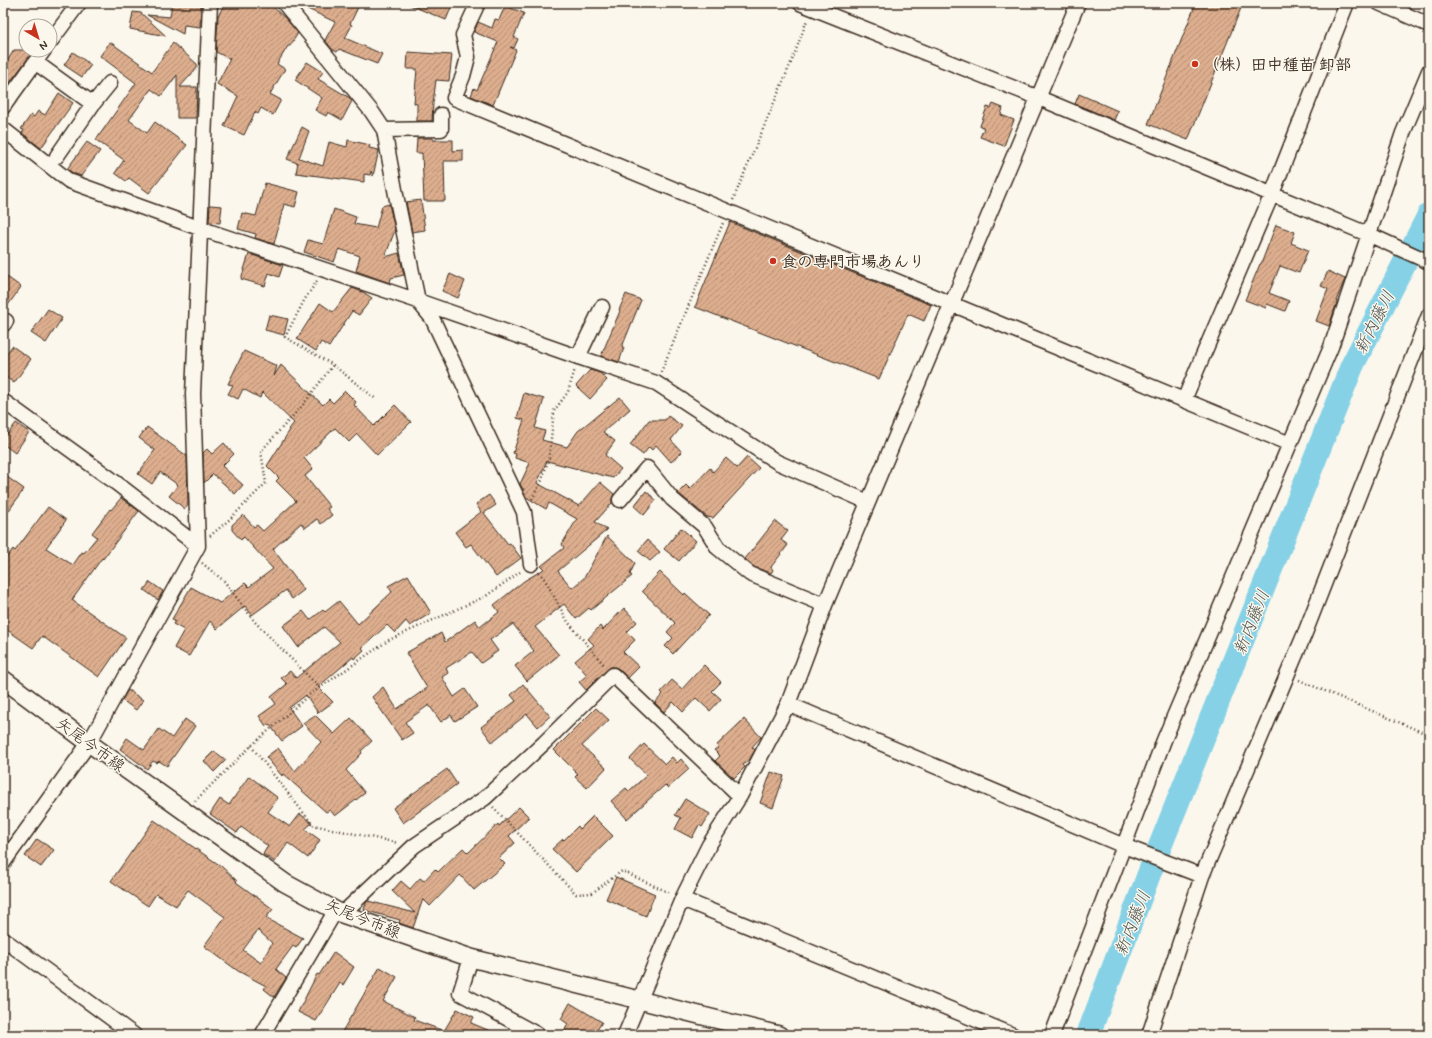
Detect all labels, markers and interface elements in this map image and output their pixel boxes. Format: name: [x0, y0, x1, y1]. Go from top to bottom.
north arrow: [18, 18, 58, 58]
text: N: [36, 37, 51, 53]
place label: （株）田中種苗 卸部: [1203, 55, 1351, 76]
marker: （株）田中種苗 卸部: [1190, 59, 1200, 69]
place label: 食の専門市場あんり: [781, 252, 925, 273]
marker: 食の専門市場あんり: [768, 256, 778, 266]
water label: 新内藤川: [1350, 287, 1400, 358]
water label: 新内藤川: [1229, 587, 1275, 658]
street label: 矢尾今市線: [52, 713, 129, 777]
water label: 新内藤川: [1110, 888, 1156, 959]
street label: 矢尾今市線: [321, 895, 403, 944]

